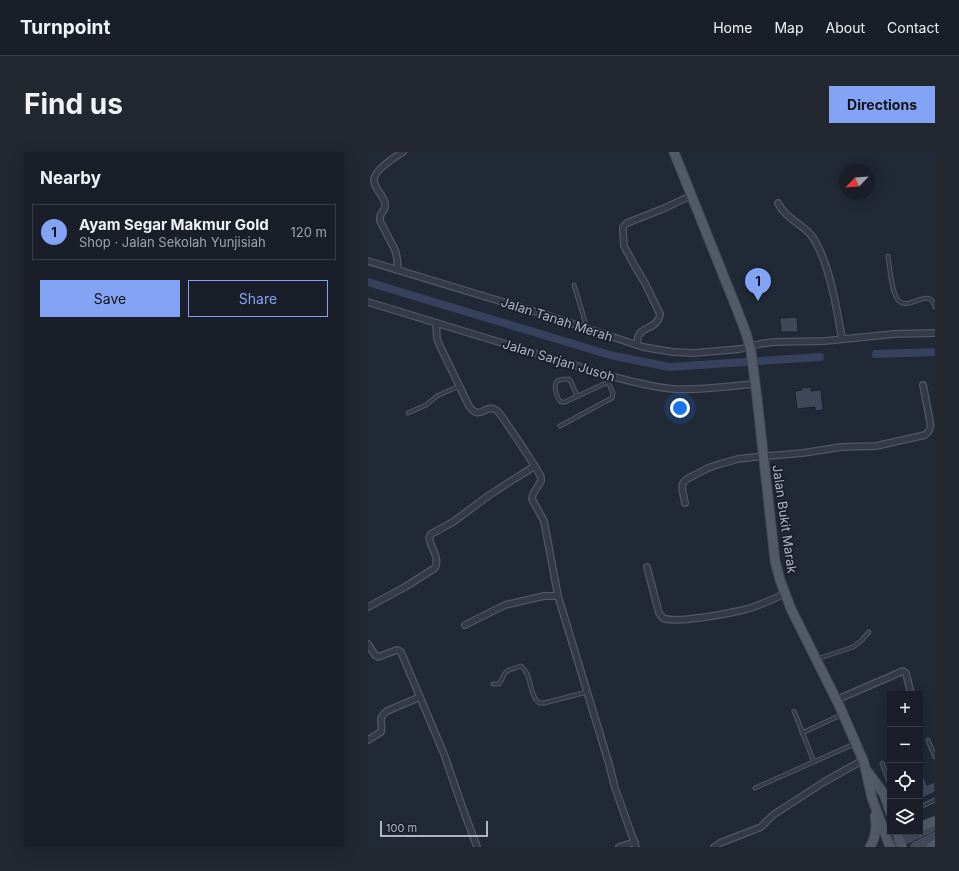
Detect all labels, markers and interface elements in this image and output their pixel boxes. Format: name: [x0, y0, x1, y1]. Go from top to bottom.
text: Turnpoint: [20, 16, 110, 39]
text: Home: [713, 19, 752, 36]
text: Map: [774, 19, 804, 36]
text: About: [826, 19, 865, 36]
text: Contact: [887, 19, 939, 36]
button: Directions: [829, 86, 935, 123]
text: Find us: [24, 87, 123, 121]
north arrow: [839, 164, 875, 200]
text: Nearby: [40, 168, 101, 188]
text: Ayam Segar Makmur Gold: [79, 215, 269, 234]
text: 1: [51, 224, 57, 240]
text: 120 m: [291, 224, 327, 240]
text: Shop · Jalan Sekolah Yunjisiah: [79, 234, 266, 250]
pin: 1: [745, 268, 771, 301]
button: Save: [40, 280, 180, 317]
button: Share: [188, 280, 328, 317]
street label: Jalan Tanah Merah: [499, 293, 615, 345]
street label: Jalan Sarjan Jusoh: [501, 335, 617, 385]
your location: [670, 398, 690, 418]
street label: Jalan Bukit Marak: [769, 464, 801, 574]
map controls: [887, 691, 923, 835]
button: +: [887, 691, 923, 727]
button: −: [887, 727, 923, 763]
button: locate: [887, 763, 923, 799]
button: layers: [887, 799, 923, 835]
scale bar: [380, 819, 488, 838]
text: 100 m: [386, 821, 417, 835]

